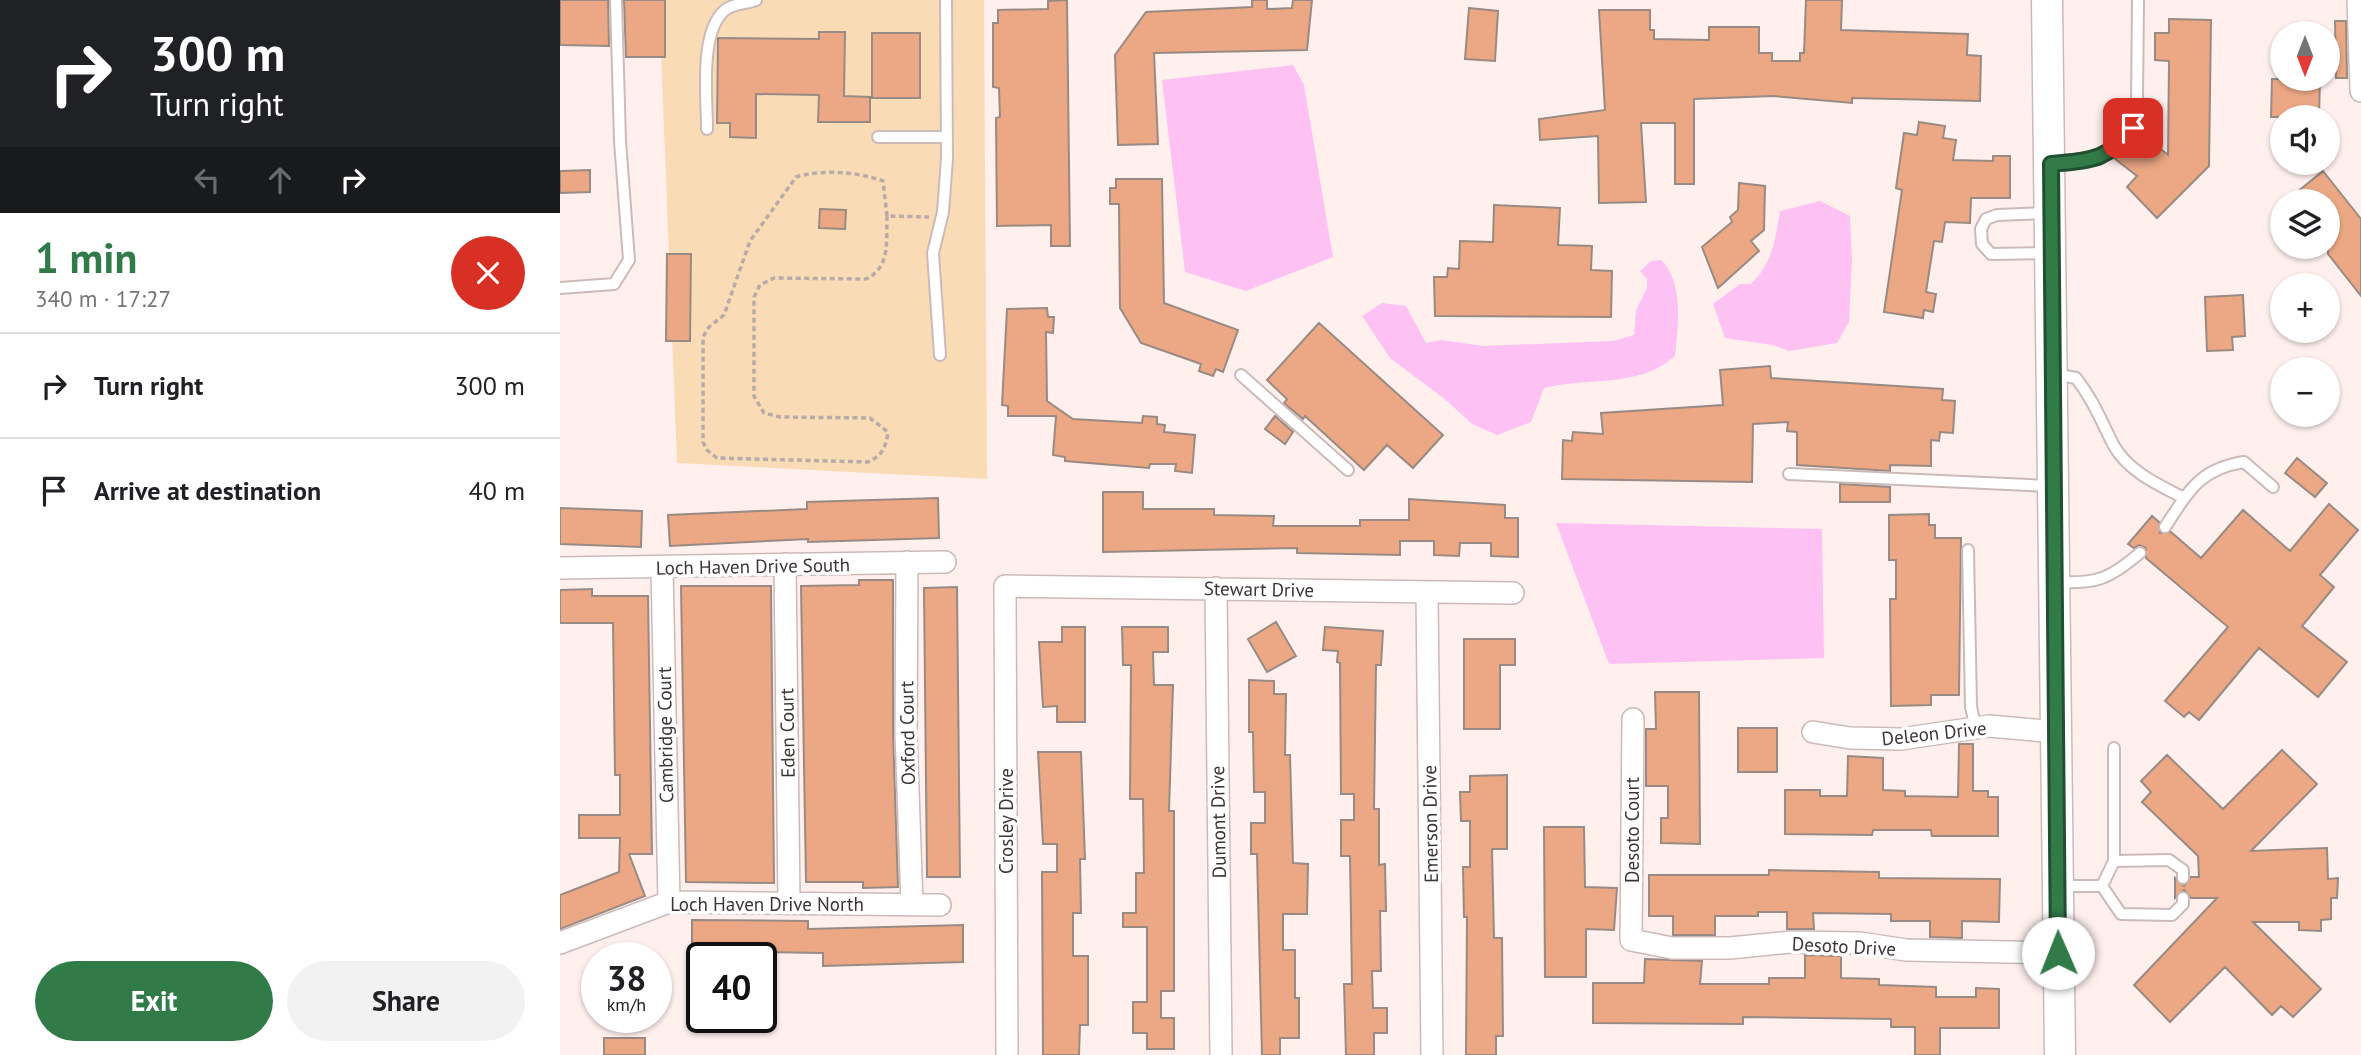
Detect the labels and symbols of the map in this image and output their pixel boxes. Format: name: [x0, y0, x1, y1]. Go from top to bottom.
north arrow: [2270, 21, 2340, 91]
pin: [2103, 98, 2163, 158]
street label: Loch Haven Drive South: [656, 552, 850, 580]
street label: Stewart Drive: [1204, 576, 1314, 602]
street label: Cambridge Court: [652, 666, 678, 803]
street label: Oxford Court: [894, 680, 920, 785]
street label: Eden Court: [774, 687, 800, 778]
street label: Deleon Drive: [1880, 716, 1988, 750]
street label: Dumont Drive: [1205, 765, 1231, 879]
street label: Emerson Drive: [1417, 765, 1443, 883]
street label: Crosley Drive: [994, 768, 1018, 874]
street label: Desoto Court: [1620, 777, 1644, 883]
street label: Loch Haven Drive North: [670, 892, 864, 916]
position arrow: [2021, 916, 2095, 990]
street label: Desoto Drive: [1791, 931, 1897, 961]
speed limit sign: 40: [686, 942, 777, 1033]

